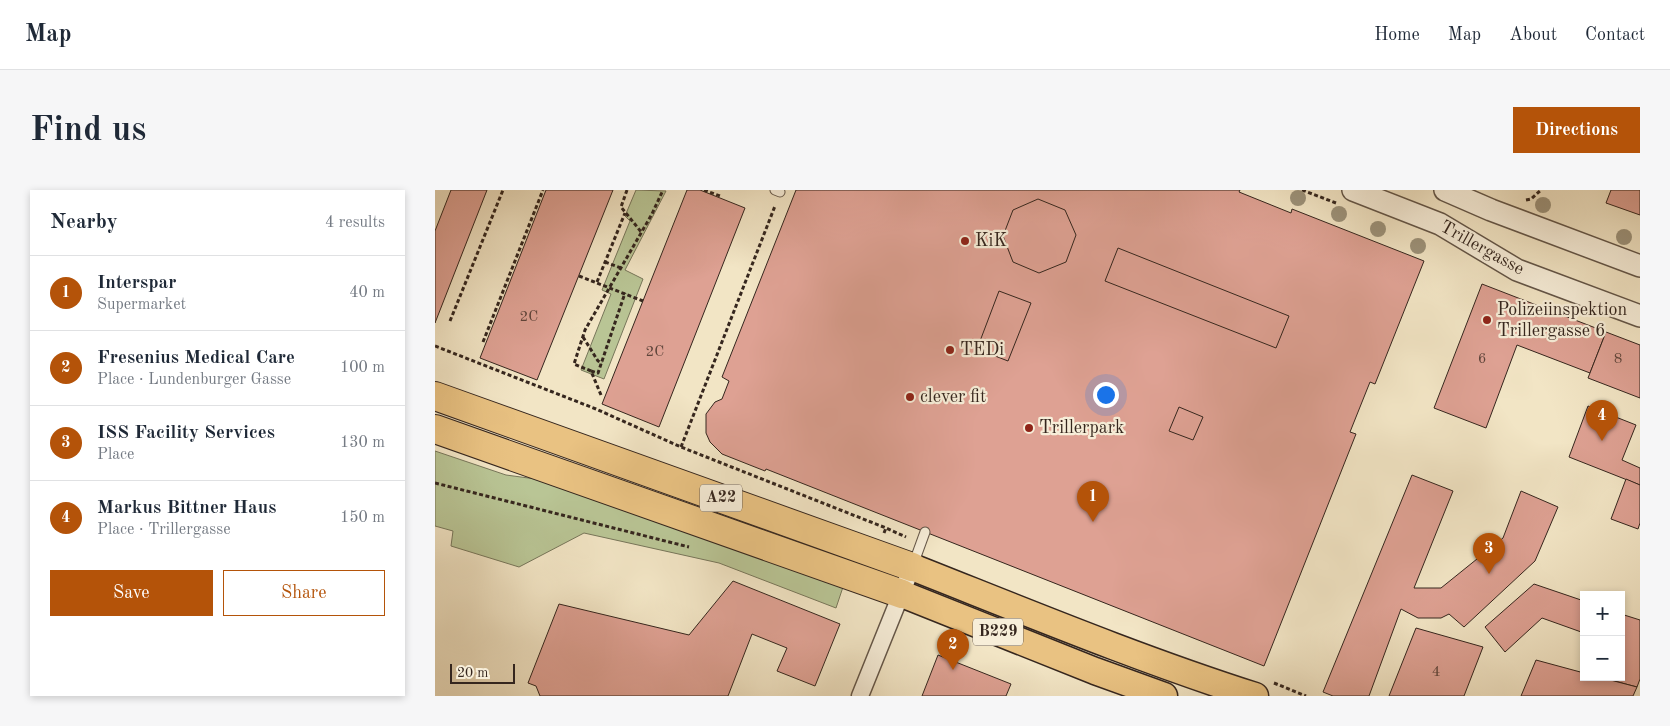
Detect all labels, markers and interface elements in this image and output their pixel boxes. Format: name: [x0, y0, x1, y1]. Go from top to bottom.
text: Map: [25, 23, 72, 47]
text: Home: [1374, 26, 1420, 44]
text: Map: [1448, 26, 1481, 44]
text: About: [1509, 26, 1557, 44]
text: Contact: [1585, 26, 1645, 44]
button: Directions: [1513, 107, 1640, 153]
text: Find us: [30, 113, 146, 148]
text: Nearby: [50, 212, 118, 233]
text: 4 results: [325, 215, 385, 231]
street label: Trillergasse: [1437, 218, 1527, 278]
place label: KiK: [975, 232, 1007, 250]
marker: KiK: [959, 235, 971, 247]
text: Interspar: [97, 274, 176, 293]
text: 1: [61, 285, 71, 301]
text: 40 m: [349, 285, 385, 301]
text: Supermarket: [97, 297, 186, 313]
place label: Polizeiinspektion Trillergasse 6: [1497, 301, 1627, 340]
house number: 2C: [520, 310, 538, 325]
marker: Polizeiinspektion Trillergasse 6: [1481, 314, 1493, 326]
place label: TEDi: [960, 341, 1004, 359]
marker: TEDi: [944, 344, 956, 356]
house number: 2C: [646, 345, 664, 360]
text: Fresenius Medical Care: [97, 349, 295, 368]
house number: 6: [1478, 352, 1486, 367]
house number: 8: [1614, 352, 1622, 367]
text: 2: [61, 360, 71, 376]
text: 100 m: [340, 360, 385, 376]
text: Place · Lundenburger Gasse: [97, 372, 291, 388]
your location: [1093, 382, 1119, 408]
place label: clever fit: [920, 388, 986, 406]
marker: clever fit: [904, 391, 916, 403]
pin: 4: [1586, 400, 1618, 441]
place label: Trillerpark: [1039, 419, 1124, 437]
marker: Trillerpark: [1023, 422, 1035, 434]
text: ISS Facility Services: [97, 424, 275, 443]
text: 3: [61, 435, 71, 451]
text: 130 m: [340, 435, 385, 451]
text: Place: [97, 447, 134, 463]
pin: 1: [1077, 481, 1109, 522]
road number: A22: [700, 484, 742, 512]
text: Markus Bittner Haus: [97, 499, 276, 518]
text: 4: [61, 510, 71, 526]
text: 150 m: [340, 510, 385, 526]
text: Place · Trillergasse: [97, 522, 231, 538]
pin: 3: [1473, 533, 1505, 574]
button: Save: [50, 570, 213, 616]
button: Share: [223, 570, 385, 616]
map controls: [1580, 591, 1625, 681]
button: +: [1580, 591, 1625, 636]
road number: B229: [973, 618, 1023, 646]
pin: 2: [937, 629, 969, 670]
button: −: [1580, 636, 1625, 681]
scale bar: [450, 661, 515, 684]
house number: 4: [1432, 665, 1440, 680]
text: 20 m: [457, 666, 488, 680]

